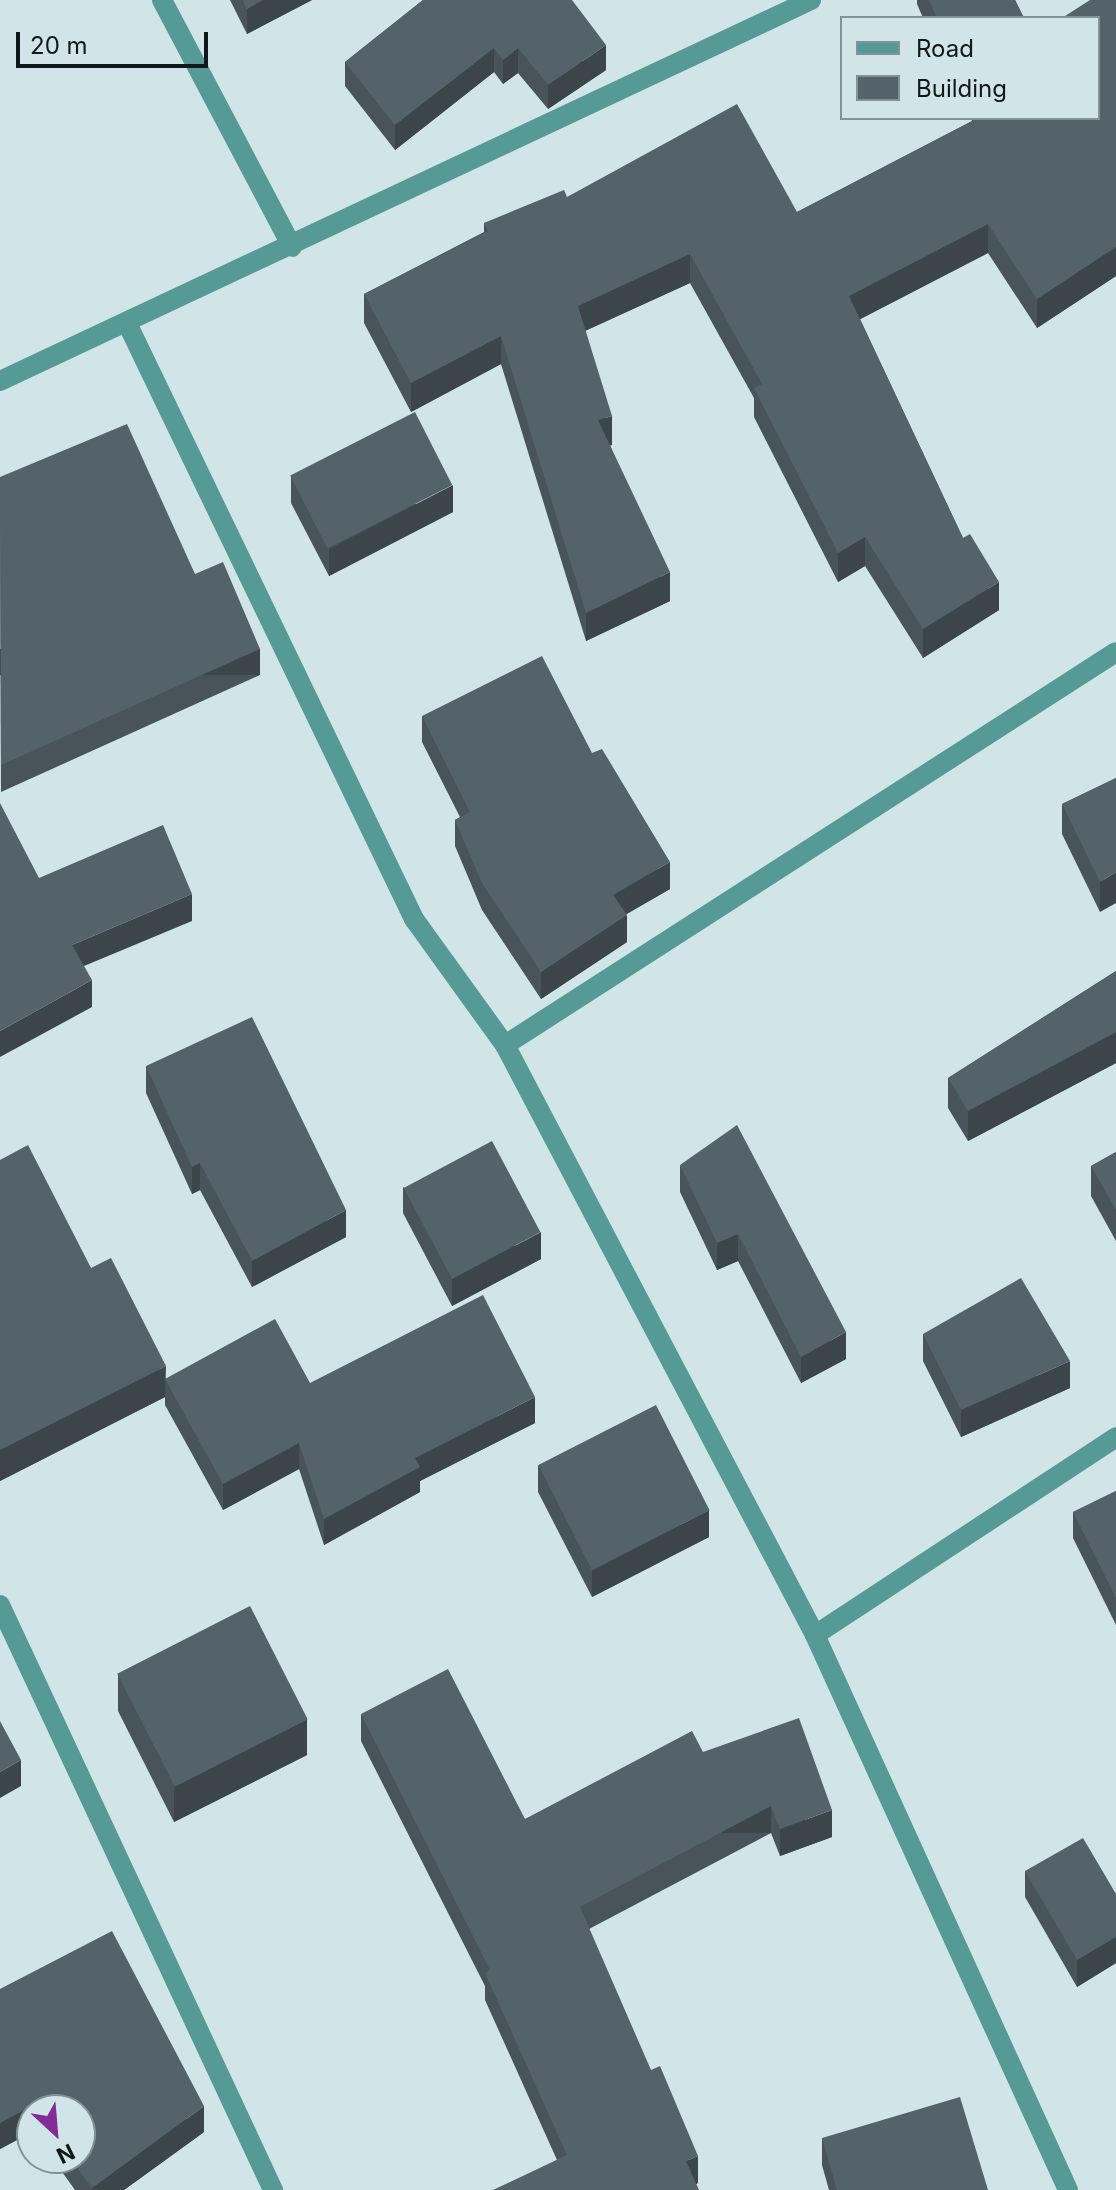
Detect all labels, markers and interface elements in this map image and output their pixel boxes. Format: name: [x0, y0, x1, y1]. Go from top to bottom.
scale bar: [20, 16, 212, 66]
legend: [840, 16, 1100, 120]
text: 20 m: [30, 31, 88, 60]
text: Road: [916, 34, 974, 63]
text: Building: [916, 74, 1007, 103]
north arrow: [16, 2094, 96, 2174]
text: N: [52, 2138, 79, 2169]

